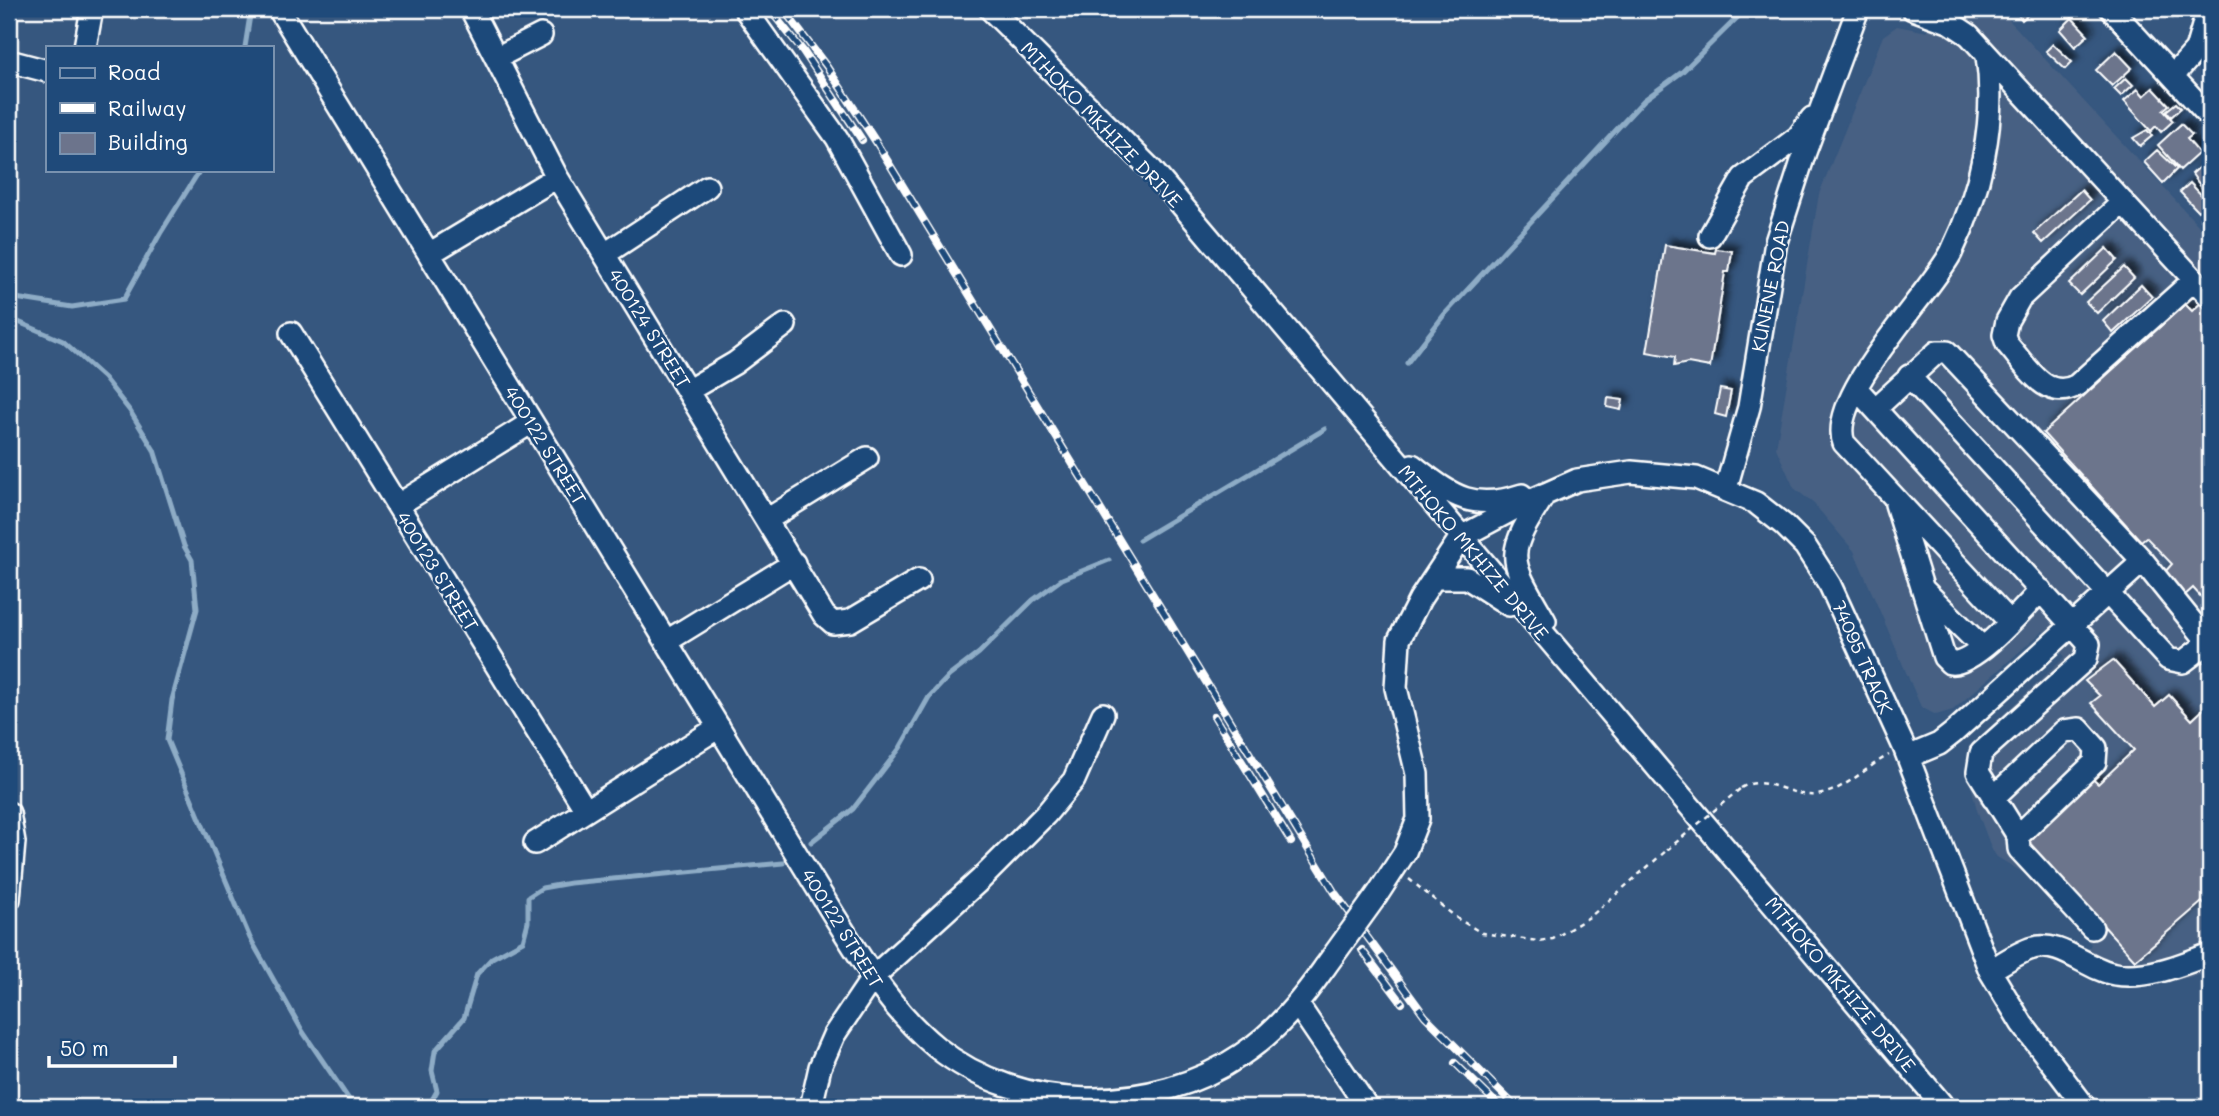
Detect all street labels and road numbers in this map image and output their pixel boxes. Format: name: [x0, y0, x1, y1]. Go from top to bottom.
street label: MTHOKO MKHIZE DRIVE: [1016, 35, 1188, 213]
street label: KUNENE ROAD: [1745, 218, 1795, 354]
street label: 400124 STREET: [603, 263, 697, 393]
street label: 400122 STREET: [499, 381, 593, 509]
street label: MTHOKO MKHIZE DRIVE: [1393, 459, 1555, 645]
street label: 400123 STREET: [391, 506, 485, 636]
street label: 74095 TRACK: [1827, 596, 1899, 718]
street label: 400122 STREET: [796, 864, 890, 992]
street label: MTHOKO MKHIZE DRIVE: [1760, 891, 1922, 1077]

